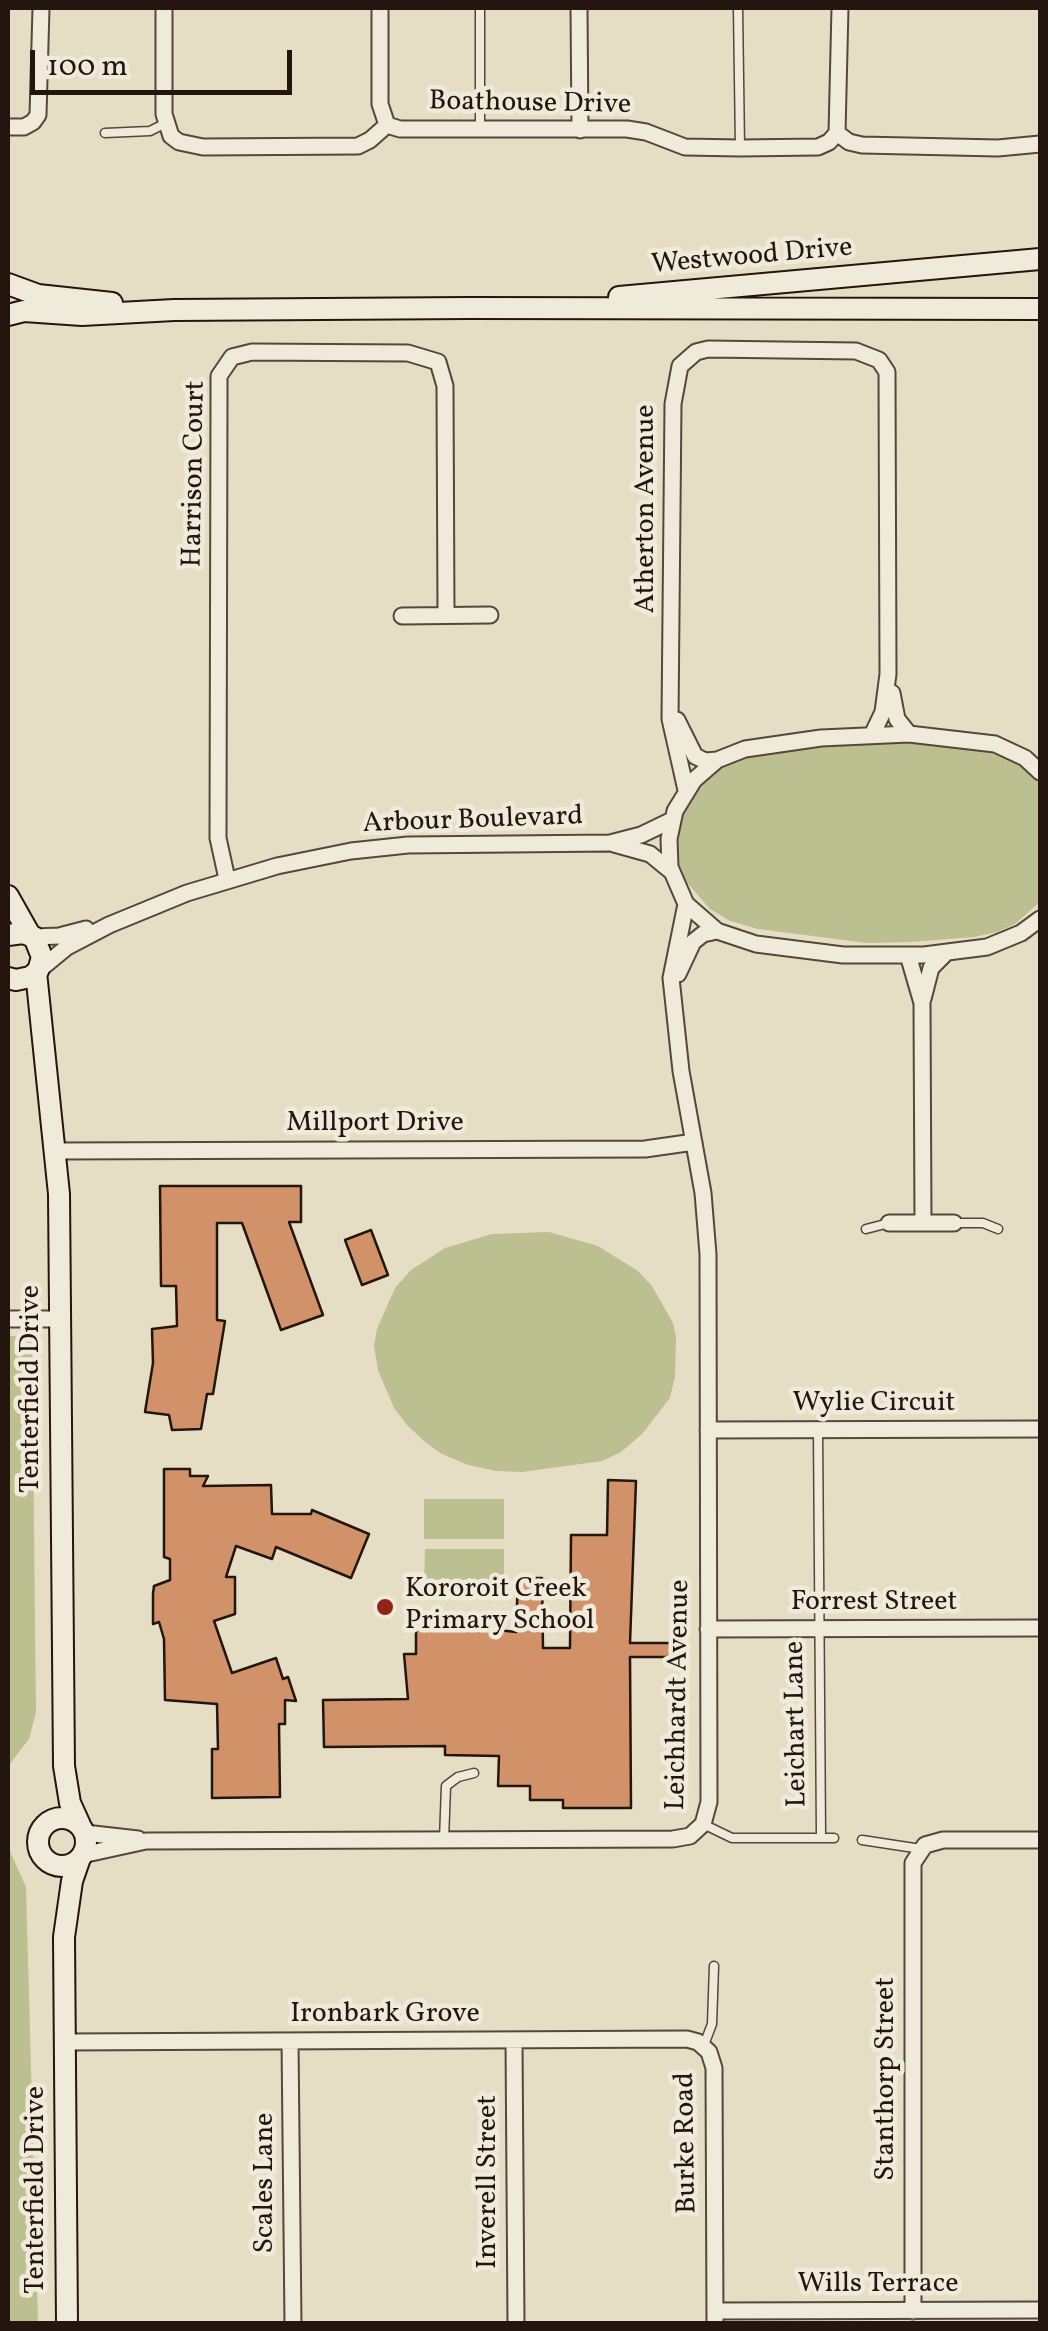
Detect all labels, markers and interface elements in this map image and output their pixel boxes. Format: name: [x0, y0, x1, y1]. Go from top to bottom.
scale bar: [35, 30, 298, 92]
text: 100 m: [47, 46, 128, 88]
street label: Boathouse Drive: [429, 86, 631, 124]
street label: Westwood Drive: [650, 232, 854, 284]
street label: Harrison Court: [178, 380, 214, 568]
street label: Atherton Avenue: [631, 404, 665, 614]
street label: Arbour Boulevard: [362, 801, 584, 843]
street label: Millport Drive: [286, 1108, 464, 1142]
street label: Tenterfield Drive: [16, 1285, 50, 1493]
street label: Wylie Circuit: [793, 1388, 955, 1422]
place label: Kororoit Creek Primary School: [405, 1574, 594, 1640]
street label: Leichhardt Avenue: [661, 1579, 699, 1811]
street label: Forrest Street: [791, 1587, 957, 1621]
marker: Kororoit Creek Primary School: [374, 1596, 396, 1618]
street label: Leichart Lane: [780, 1640, 816, 1808]
street label: Stanthorp Street: [871, 1977, 905, 2181]
street label: Ironbark Grove: [290, 1999, 480, 2033]
street label: Burke Road: [670, 2072, 706, 2214]
street label: Tenterfield Drive: [21, 2086, 55, 2294]
street label: Inverell Street: [473, 2095, 507, 2269]
street label: Scales Lane: [250, 2113, 284, 2253]
street label: Wills Terrace: [798, 2269, 958, 2303]

